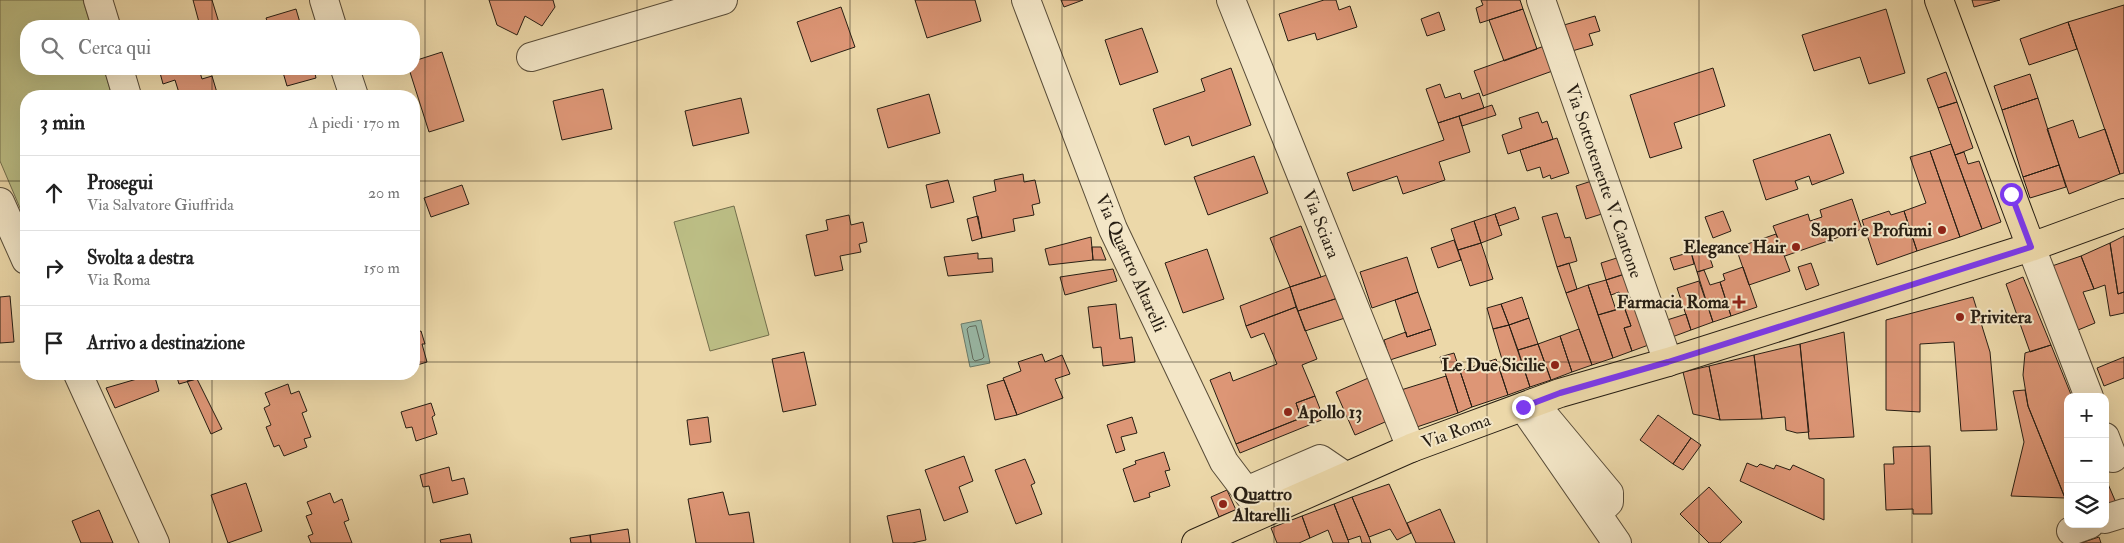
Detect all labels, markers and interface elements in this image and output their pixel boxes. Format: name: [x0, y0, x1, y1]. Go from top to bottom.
search box: [20, 20, 420, 75]
icon: search: [38, 34, 66, 62]
text: Cerca qui: [78, 36, 151, 60]
street label: Via Sottotenente V. Cantone: [1559, 81, 1648, 282]
text: 3 min: [40, 109, 85, 136]
text: A piedi · 170 m: [309, 113, 400, 133]
text: Prosegui: [87, 171, 153, 195]
icon: ahead: [40, 179, 68, 207]
text: 20 m: [368, 183, 400, 203]
route start: [2000, 183, 2023, 206]
street label: Via Sciara: [1296, 186, 1345, 263]
street label: Via Quattro Altarelli: [1090, 191, 1171, 336]
text: Via Salvatore Giuffrida: [87, 195, 234, 215]
place label: Sapori e Profumi: [1811, 219, 1932, 242]
marker: Sapori e Profumi: [1936, 224, 1948, 236]
place label: Elegance Hair: [1683, 236, 1786, 259]
marker: Elegance Hair: [1790, 241, 1802, 253]
text: Svolta a destra: [87, 246, 194, 270]
icon: right: [40, 254, 68, 282]
text: 150 m: [363, 258, 400, 278]
text: Via Roma: [87, 270, 150, 290]
place label: Farmacia Roma: [1617, 291, 1730, 314]
marker: Farmacia Roma: [1733, 296, 1745, 308]
place label: Privitera: [1970, 306, 2032, 329]
marker: Privitera: [1954, 311, 1966, 323]
icon: arrive: [40, 329, 68, 357]
text: Arrivo a destinazione: [87, 331, 245, 355]
place label: Le Due Sicilie: [1442, 354, 1545, 377]
marker: Le Due Sicilie: [1549, 359, 1561, 371]
map controls: [2064, 393, 2109, 528]
button: +: [2064, 393, 2109, 438]
route end: [1512, 396, 1535, 419]
place label: Apollo 13: [1297, 401, 1362, 424]
marker: Apollo 13: [1282, 406, 1294, 418]
street label: Via Roma: [1419, 408, 1494, 454]
button: −: [2064, 438, 2109, 483]
place label: Quattro Altarelli: [1232, 483, 1292, 527]
button: layers: [2064, 483, 2109, 528]
marker: Quattro Altarelli: [1217, 498, 1229, 510]

